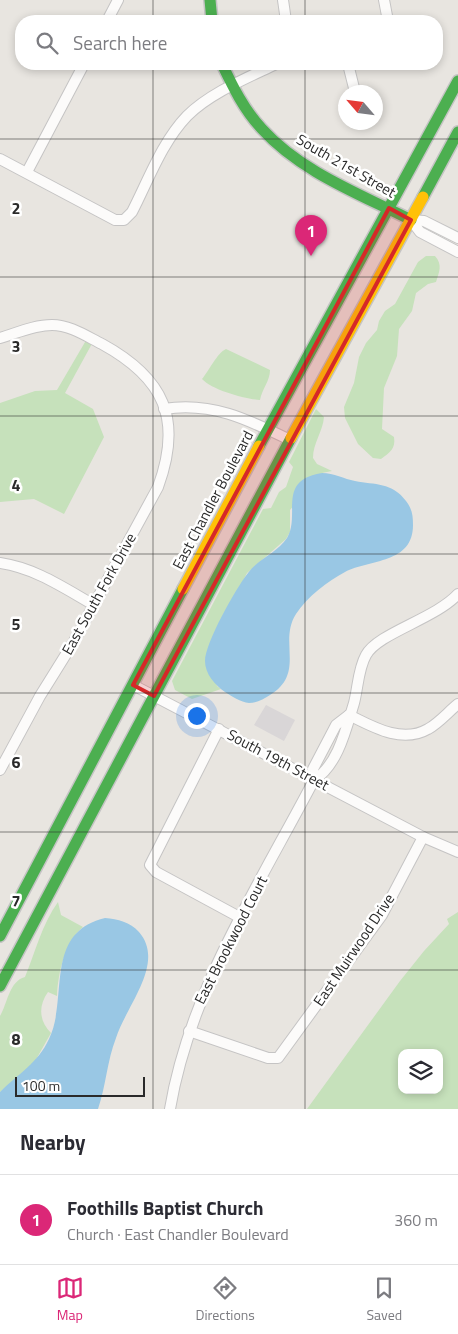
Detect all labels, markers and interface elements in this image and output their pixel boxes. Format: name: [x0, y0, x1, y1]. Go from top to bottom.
search box: [15, 15, 443, 70]
text: Search here: [73, 28, 167, 57]
icon: search: [33, 29, 61, 57]
north arrow: [338, 85, 383, 130]
street label: South 21st Street: [292, 128, 401, 204]
text: 2: [12, 196, 20, 220]
pin: 1: [295, 215, 327, 256]
text: 3: [12, 334, 20, 358]
street label: East Chandler Boulevard: [166, 426, 259, 573]
text: 4: [12, 473, 21, 497]
street label: East South Fork Drive: [56, 529, 142, 659]
text: 5: [12, 612, 21, 636]
your location: [184, 703, 210, 729]
street label: South 19th Street: [223, 723, 334, 797]
text: 6: [12, 750, 21, 774]
street label: East Brookwood Court: [188, 871, 273, 1008]
text: 7: [12, 889, 20, 913]
street label: East Muirwood Drive: [307, 889, 400, 1011]
text: 8: [12, 1027, 21, 1051]
map controls: [398, 1049, 443, 1094]
button: layers: [398, 1049, 443, 1094]
scale bar: [15, 1074, 145, 1097]
text: 100 m: [22, 1075, 60, 1096]
text: Nearby: [20, 1126, 85, 1158]
text: Foothills Baptist Church: [67, 1193, 264, 1222]
text: 1: [32, 1208, 40, 1232]
text: 360 m: [394, 1208, 438, 1232]
text: Church · East Chandler Boulevard: [67, 1222, 289, 1246]
tab: Map: [56, 1274, 84, 1325]
tab: Directions: [195, 1274, 255, 1325]
tab: Saved: [367, 1274, 402, 1325]

